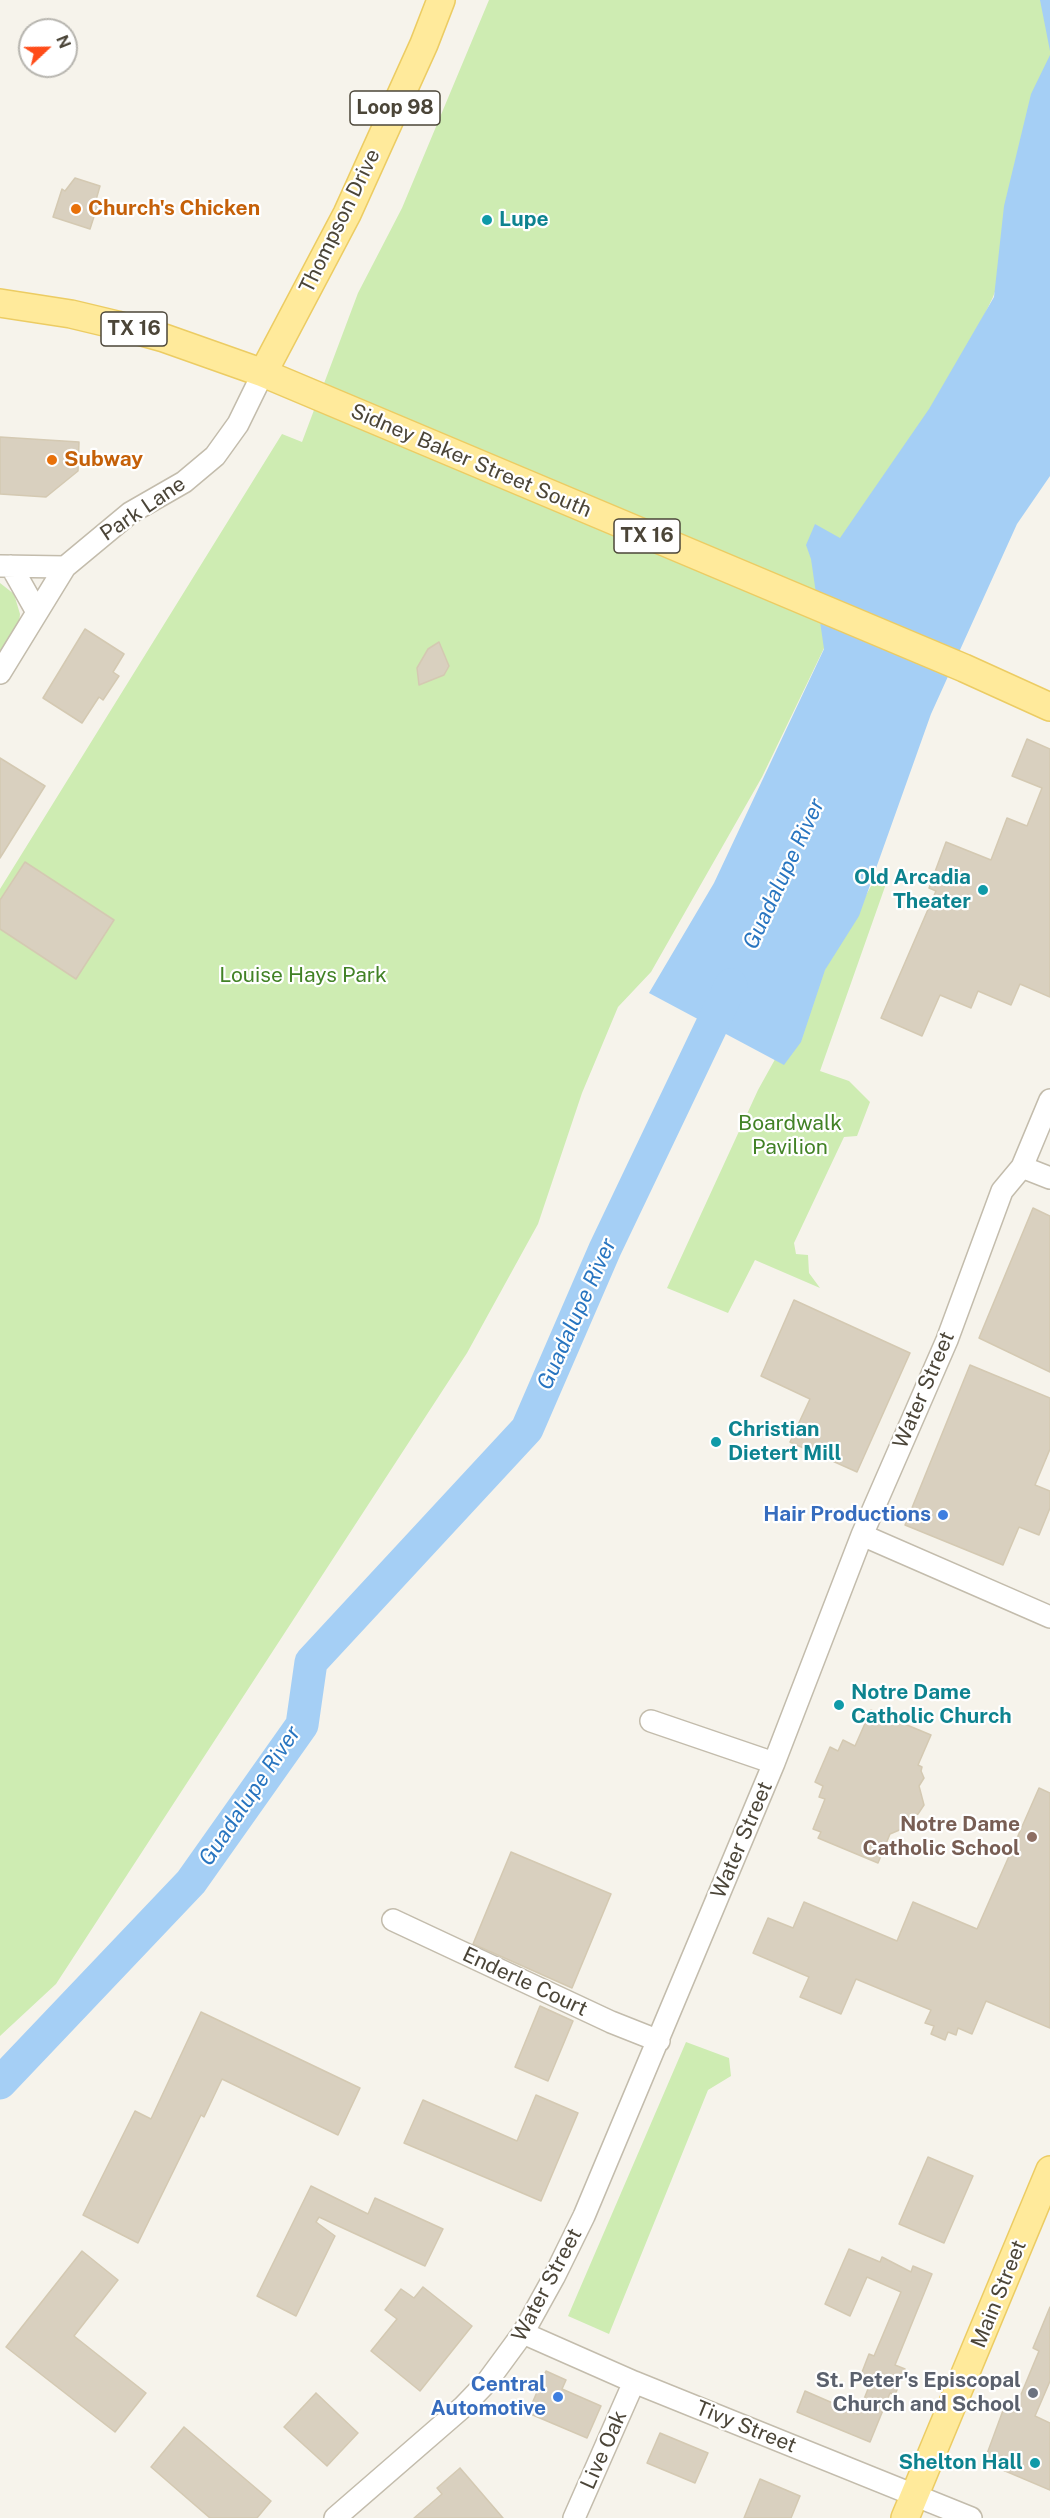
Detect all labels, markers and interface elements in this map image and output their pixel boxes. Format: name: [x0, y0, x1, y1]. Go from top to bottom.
north arrow: [18, 18, 78, 78]
text: N: [52, 32, 74, 51]
road number: Loop 98: [350, 91, 440, 125]
street label: Thompson Drive: [294, 145, 386, 297]
place label: Church's Chicken: [88, 196, 260, 222]
marker: Church's Chicken: [69, 202, 83, 216]
place label: Lupe: [499, 207, 549, 233]
marker: Lupe: [480, 213, 494, 227]
road number: TX 16: [101, 312, 167, 346]
street label: Sidney Baker Street South: [347, 399, 595, 523]
place label: Subway: [64, 447, 143, 473]
marker: Subway: [45, 453, 59, 467]
street label: Park Lane: [96, 471, 190, 547]
road number: TX 16: [614, 519, 680, 553]
water label: Guadalupe River: [738, 795, 830, 953]
place label: Old Arcadia Theater: [854, 865, 971, 915]
marker: Old Arcadia Theater: [976, 883, 990, 897]
park label: Louise Hays Park: [219, 963, 387, 989]
park label: Boardwalk Pavilion: [738, 1111, 842, 1161]
water label: Guadalupe River: [532, 1234, 622, 1394]
street label: Water Street: [888, 1328, 960, 1452]
place label: Christian Dietert Mill: [728, 1417, 841, 1467]
marker: Christian Dietert Mill: [709, 1435, 723, 1449]
place label: Hair Productions: [763, 1502, 931, 1528]
marker: Hair Productions: [936, 1508, 950, 1522]
place label: Notre Dame Catholic Church: [851, 1680, 1012, 1730]
marker: Notre Dame Catholic Church: [832, 1698, 846, 1712]
water label: Guadalupe River: [193, 1721, 307, 1871]
street label: Water Street: [706, 1778, 778, 1902]
place label: Notre Dame Catholic School: [862, 1812, 1020, 1862]
marker: Notre Dame Catholic School: [1025, 1830, 1039, 1844]
street label: Enderle Court: [458, 1942, 592, 2022]
street label: Water Street: [507, 2224, 587, 2346]
street label: Main Street: [966, 2236, 1032, 2352]
place label: St. Peter's Episcopal Church and School: [816, 2368, 1021, 2418]
place label: Central Automotive: [430, 2372, 546, 2422]
marker: St. Peter's Episcopal Church and School: [1026, 2386, 1040, 2400]
marker: Central Automotive: [551, 2390, 565, 2404]
street label: Tivy Street: [692, 2395, 800, 2459]
street label: Live Oak: [576, 2407, 632, 2493]
place label: Shelton Hall: [899, 2450, 1023, 2476]
marker: Shelton Hall: [1028, 2456, 1042, 2470]

